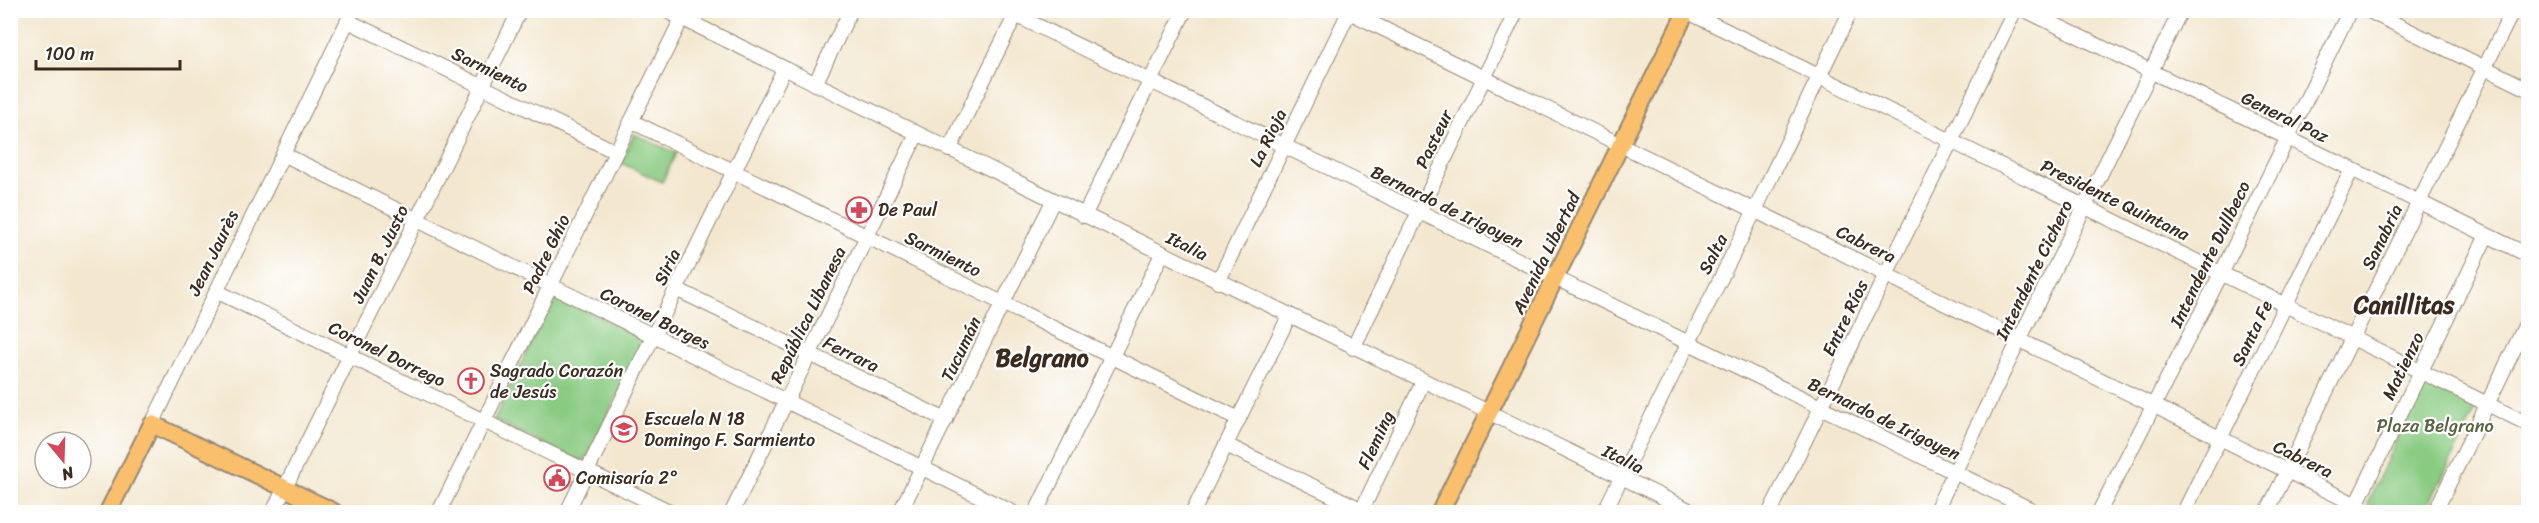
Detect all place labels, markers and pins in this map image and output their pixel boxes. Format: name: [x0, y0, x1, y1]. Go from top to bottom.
place label: De Paul: [878, 194, 938, 226]
pharmacy icon: De Paul: [844, 195, 874, 225]
place label: Sagrado Corazón de Jesús: [490, 355, 623, 408]
church icon: Sagrado Corazón de Jesús: [456, 366, 486, 396]
place label: Escuela N 18 Domingo F. Sarmiento: [644, 403, 815, 456]
school or university icon: Escuela N 18 Domingo F. Sarmiento: [609, 414, 639, 444]
place label: Comisaría 2°: [576, 462, 677, 494]
public building icon: Comisaría 2°: [542, 463, 572, 493]

